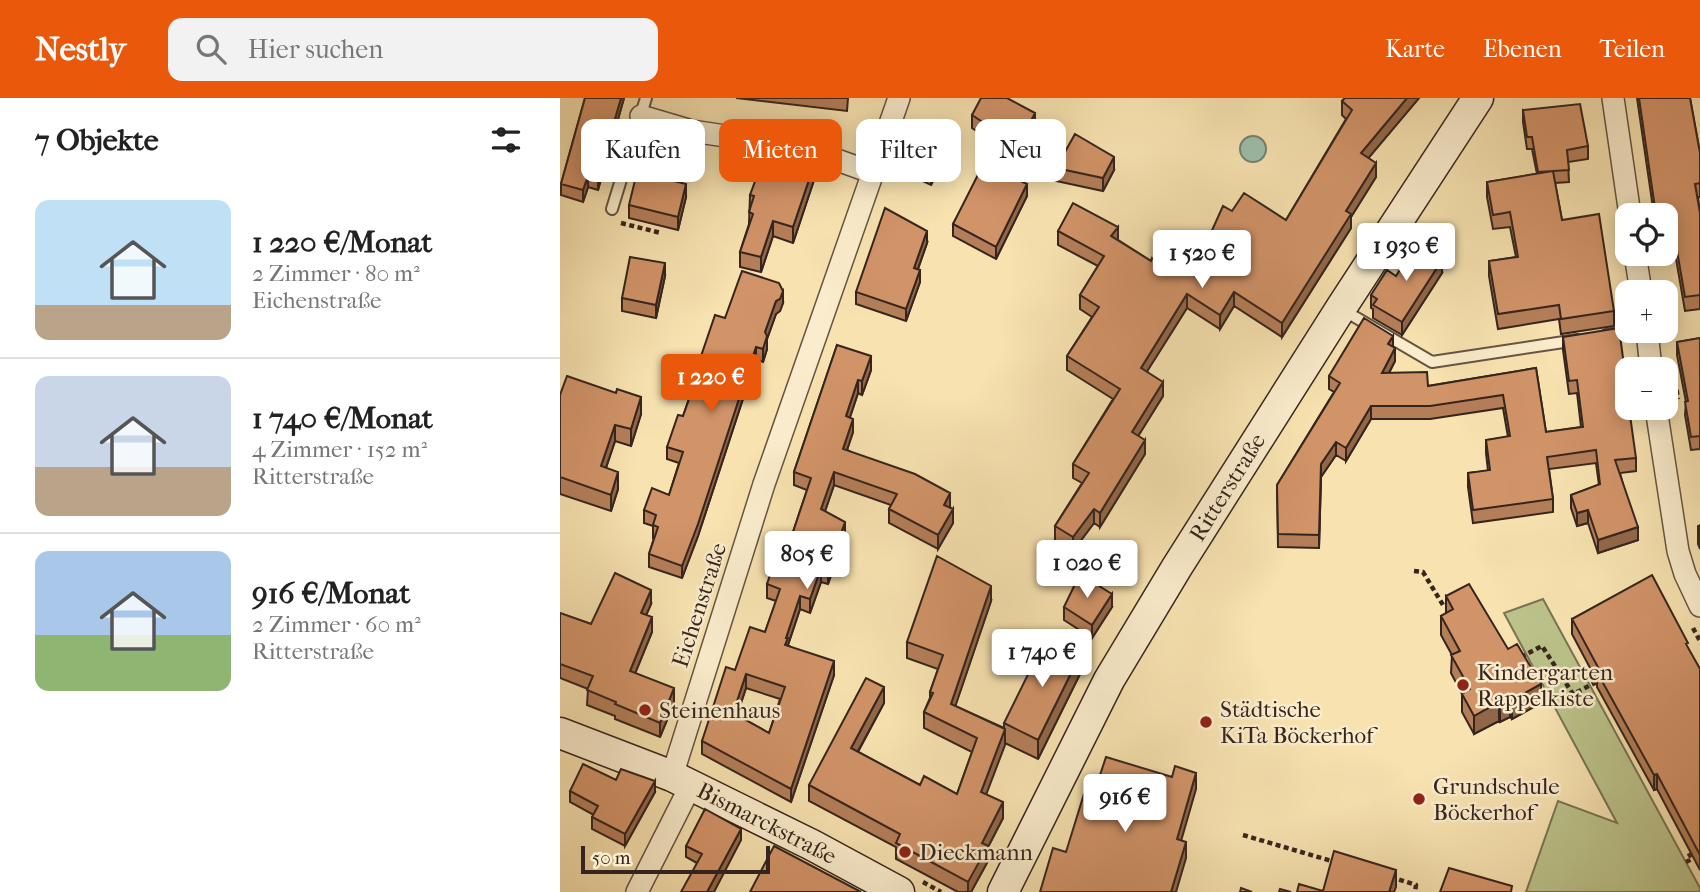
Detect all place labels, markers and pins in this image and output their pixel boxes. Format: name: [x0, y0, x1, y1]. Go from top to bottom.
pin: 1 930 €: [1341, 223, 1471, 283]
pin: 1 520 €: [1137, 230, 1267, 290]
pin: 1 220 €: [646, 354, 776, 414]
pin: 805 €: [758, 532, 856, 591]
pin: 1 020 €: [1022, 540, 1152, 600]
pin: 1 740 €: [977, 630, 1107, 689]
place label: Kindergarten Rappelkiste: [1477, 659, 1614, 712]
marker: Kindergarten Rappelkiste: [1455, 677, 1471, 693]
place label: Städtische KiTa Böckerhof: [1220, 696, 1378, 749]
place label: Steinenhaus: [659, 697, 780, 724]
marker: Steinenhaus: [637, 702, 653, 718]
marker: Städtische KiTa Böckerhof: [1198, 714, 1214, 730]
place label: Grundschule Böckerhof: [1433, 773, 1560, 826]
pin: 916 €: [1076, 774, 1174, 834]
marker: Grundschule Böckerhof: [1411, 791, 1427, 807]
place label: Dieckmann: [919, 839, 1034, 866]
marker: Dieckmann: [897, 844, 913, 860]

